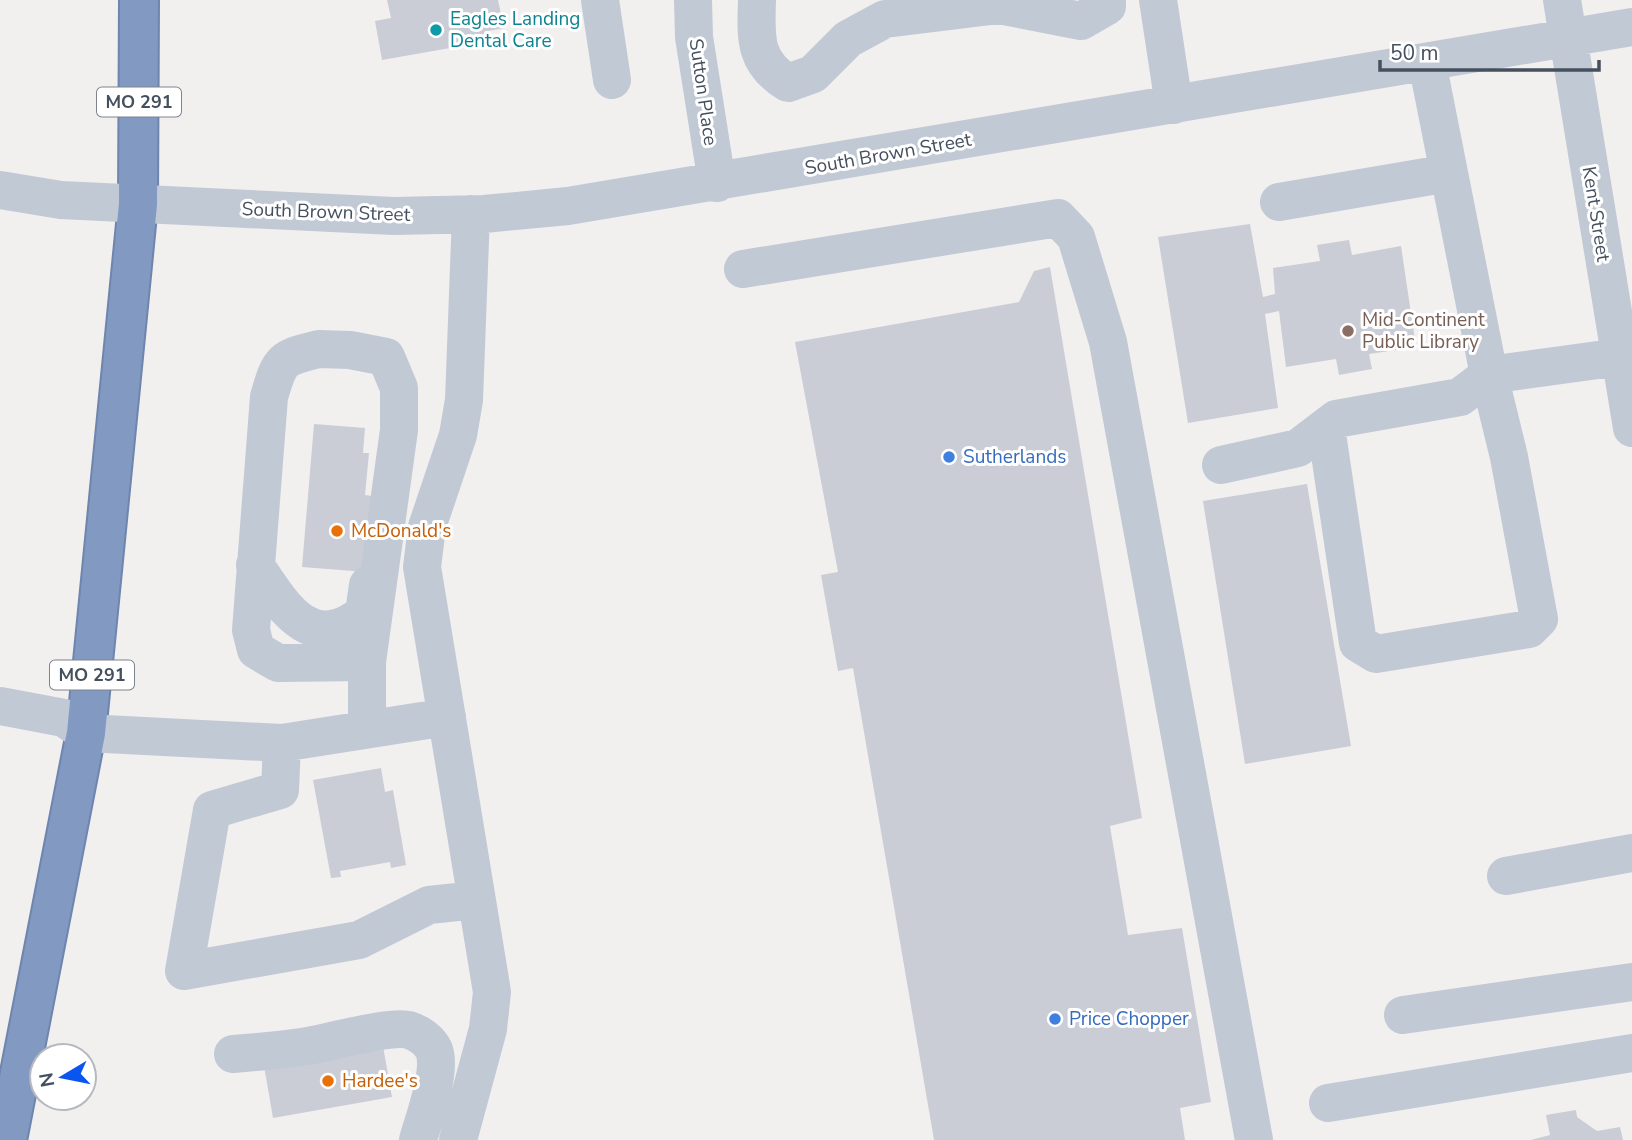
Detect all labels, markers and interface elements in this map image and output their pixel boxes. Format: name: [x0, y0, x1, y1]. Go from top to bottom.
place label: Eagles Landing Dental Care: [450, 6, 580, 54]
marker: Eagles Landing Dental Care: [428, 22, 444, 38]
scale bar: [1380, 28, 1599, 72]
street label: Sutton Place: [683, 37, 723, 147]
text: 50 m: [1390, 39, 1439, 67]
road number: MO 291: [97, 88, 181, 116]
street label: South Brown Street: [803, 126, 974, 181]
street label: Kent Street: [1576, 165, 1616, 264]
street label: South Brown Street: [241, 196, 411, 228]
place label: Mid-Continent Public Library: [1362, 307, 1485, 355]
marker: Mid-Continent Public Library: [1340, 323, 1356, 339]
place label: Sutherlands: [963, 444, 1066, 470]
marker: Sutherlands: [941, 449, 957, 465]
place label: McDonald's: [351, 518, 452, 544]
marker: McDonald's: [329, 523, 345, 539]
road number: MO 291: [50, 660, 134, 690]
place label: Price Chopper: [1069, 1006, 1189, 1032]
marker: Price Chopper: [1047, 1011, 1063, 1027]
north arrow: [28, 1042, 98, 1112]
place label: Hardee's: [342, 1068, 418, 1094]
text: N: [33, 1071, 61, 1089]
marker: Hardee's: [320, 1073, 336, 1089]

